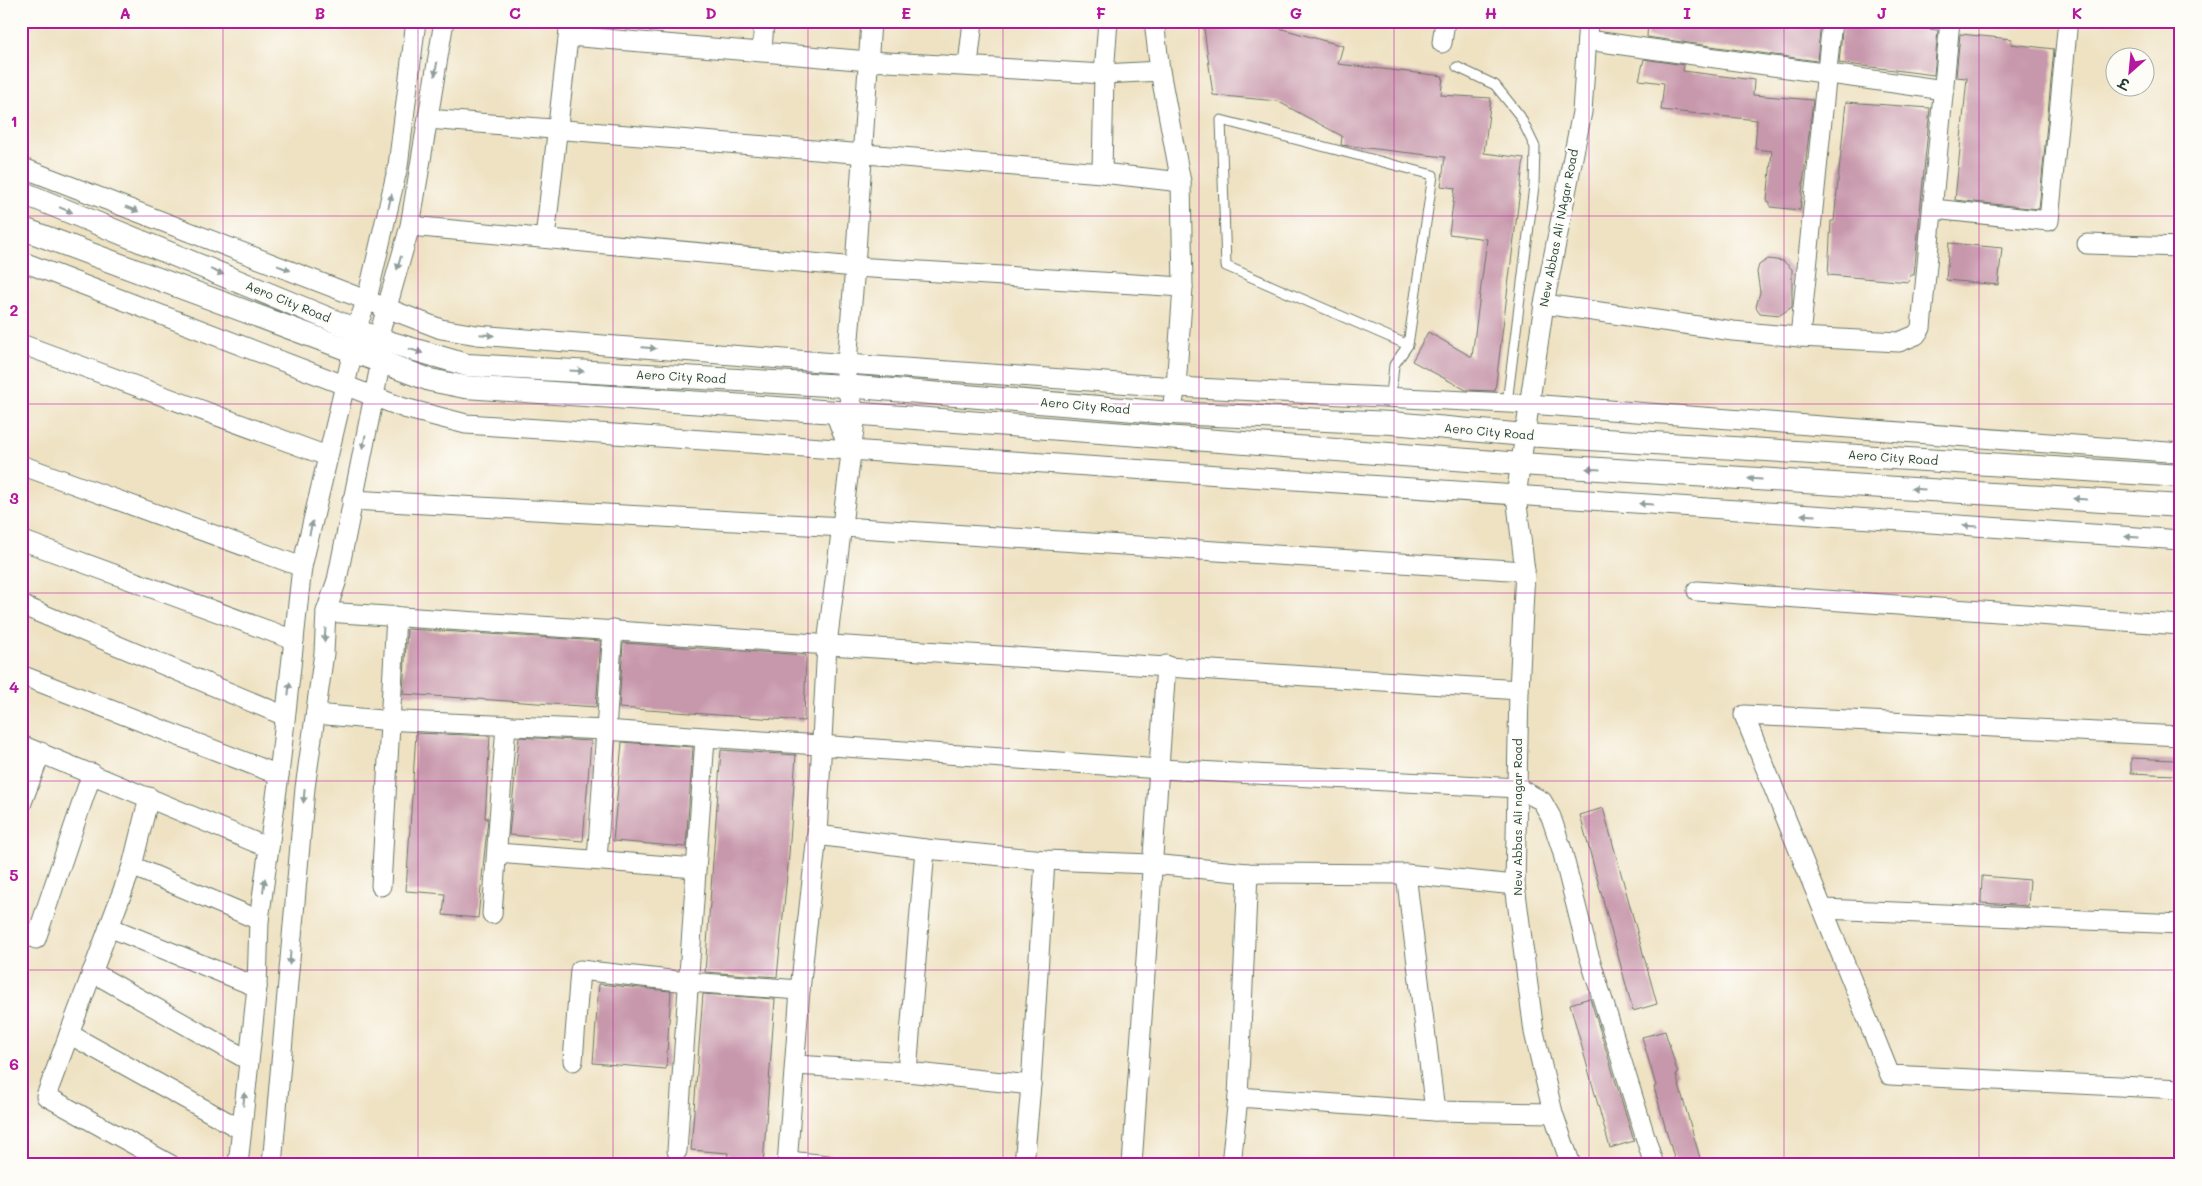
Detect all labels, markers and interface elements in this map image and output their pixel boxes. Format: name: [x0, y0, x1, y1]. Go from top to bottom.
text: A: [119, 2, 131, 23]
text: B: [315, 2, 325, 23]
text: C: [509, 2, 521, 23]
text: D: [705, 2, 717, 23]
text: E: [901, 2, 911, 23]
text: F: [1096, 2, 1106, 23]
text: G: [1290, 2, 1302, 23]
text: H: [1485, 2, 1497, 23]
text: I: [1683, 2, 1691, 23]
text: J: [1877, 2, 1887, 23]
text: K: [2072, 2, 2082, 23]
north arrow: [2104, 48, 2154, 98]
one-way arrow: [432, 62, 440, 78]
text: उ: [2114, 73, 2134, 96]
text: 1: [10, 110, 18, 131]
street label: New Abbas Ali NAgar Road: [1535, 147, 1581, 308]
one-way arrow: [386, 193, 394, 208]
one-way arrow: [125, 205, 140, 213]
one-way arrow: [59, 207, 73, 215]
one-way arrow: [395, 256, 403, 271]
one-way arrow: [277, 264, 291, 272]
one-way arrow: [209, 269, 224, 277]
street label: Aero City Road: [244, 277, 334, 326]
text: 2: [10, 299, 19, 320]
one-way arrow: [479, 332, 495, 340]
one-way arrow: [641, 345, 657, 353]
one-way arrow: [409, 348, 424, 356]
street label: Aero City Road: [636, 366, 727, 386]
one-way arrow: [569, 367, 585, 375]
street label: Aero City Road: [1039, 393, 1131, 417]
street label: Aero City Road: [1443, 419, 1535, 443]
one-way arrow: [359, 434, 367, 450]
street label: Aero City Road: [1848, 446, 1939, 468]
one-way arrow: [1585, 464, 1601, 472]
one-way arrow: [1747, 474, 1763, 482]
one-way arrow: [1909, 485, 1925, 493]
text: 3: [9, 487, 19, 508]
one-way arrow: [2071, 495, 2087, 503]
one-way arrow: [1637, 500, 1653, 508]
one-way arrow: [1800, 511, 1816, 519]
one-way arrow: [307, 521, 315, 536]
one-way arrow: [1962, 522, 1978, 530]
one-way arrow: [2124, 533, 2140, 541]
one-way arrow: [320, 627, 328, 643]
text: 4: [9, 676, 19, 697]
one-way arrow: [285, 681, 293, 697]
street label: New Abbas Ali nagar Road: [1509, 738, 1525, 896]
one-way arrow: [300, 789, 308, 805]
text: 5: [9, 864, 19, 885]
one-way arrow: [260, 877, 268, 893]
one-way arrow: [286, 950, 294, 966]
text: 6: [9, 1053, 19, 1074]
one-way arrow: [240, 1090, 248, 1106]

